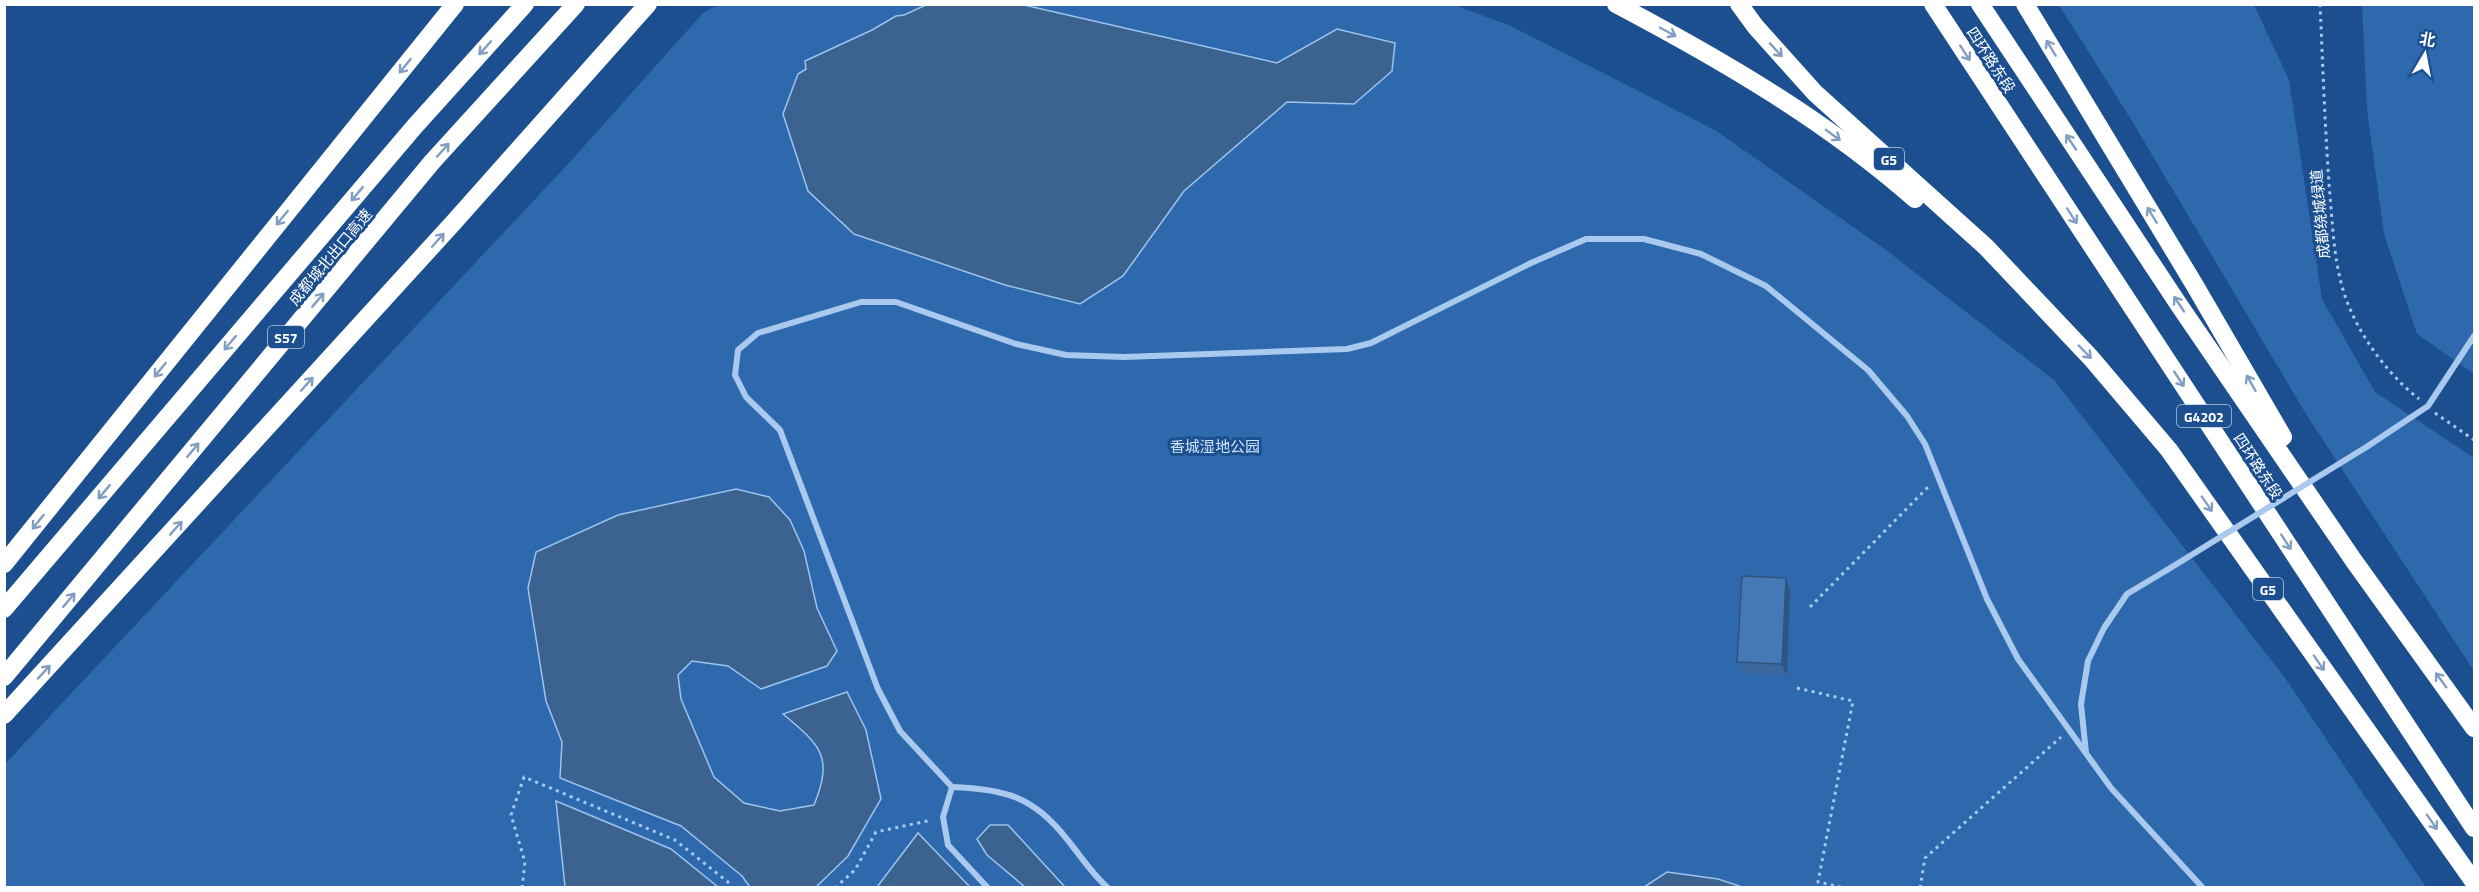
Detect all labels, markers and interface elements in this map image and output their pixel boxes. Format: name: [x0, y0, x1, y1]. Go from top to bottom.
street label: 四环路东段: [1961, 22, 2021, 98]
north arrow: [2395, 24, 2455, 84]
text: 北: [2418, 26, 2438, 52]
one-way arrow: [1658, 27, 1676, 38]
one-way arrow: [478, 40, 492, 55]
one-way arrow: [2044, 40, 2056, 57]
one-way arrow: [1769, 42, 1783, 57]
one-way arrow: [1959, 45, 1971, 61]
one-way arrow: [398, 58, 411, 74]
one-way arrow: [1824, 129, 1840, 141]
one-way arrow: [2065, 134, 2077, 151]
one-way arrow: [436, 143, 450, 158]
road number: G5: [1874, 148, 1904, 170]
street label: 成都绕城绿道: [2305, 168, 2335, 260]
one-way arrow: [350, 186, 364, 201]
street label: 成都城北出口高速: [283, 204, 377, 310]
one-way arrow: [2066, 207, 2078, 224]
one-way arrow: [2146, 207, 2158, 224]
one-way arrow: [276, 210, 289, 226]
one-way arrow: [431, 233, 445, 248]
one-way arrow: [311, 292, 324, 308]
one-way arrow: [2173, 297, 2185, 313]
road number: S57: [268, 326, 304, 348]
one-way arrow: [224, 335, 237, 351]
one-way arrow: [2077, 344, 2092, 359]
one-way arrow: [154, 362, 167, 378]
one-way arrow: [2173, 370, 2185, 387]
one-way arrow: [2245, 375, 2257, 392]
one-way arrow: [300, 377, 314, 392]
road number: G4202: [2177, 405, 2231, 427]
street label: 四环路东段: [2228, 428, 2288, 504]
park label: 香城湿地公园: [1170, 435, 1260, 458]
one-way arrow: [187, 442, 200, 458]
one-way arrow: [97, 484, 111, 499]
one-way arrow: [2201, 495, 2213, 511]
one-way arrow: [32, 514, 45, 530]
one-way arrow: [169, 521, 183, 536]
one-way arrow: [2281, 533, 2293, 550]
road number: G5: [2253, 578, 2283, 600]
one-way arrow: [62, 592, 75, 608]
one-way arrow: [2313, 654, 2326, 670]
one-way arrow: [37, 665, 51, 680]
one-way arrow: [2434, 673, 2447, 689]
one-way arrow: [2426, 813, 2438, 830]

